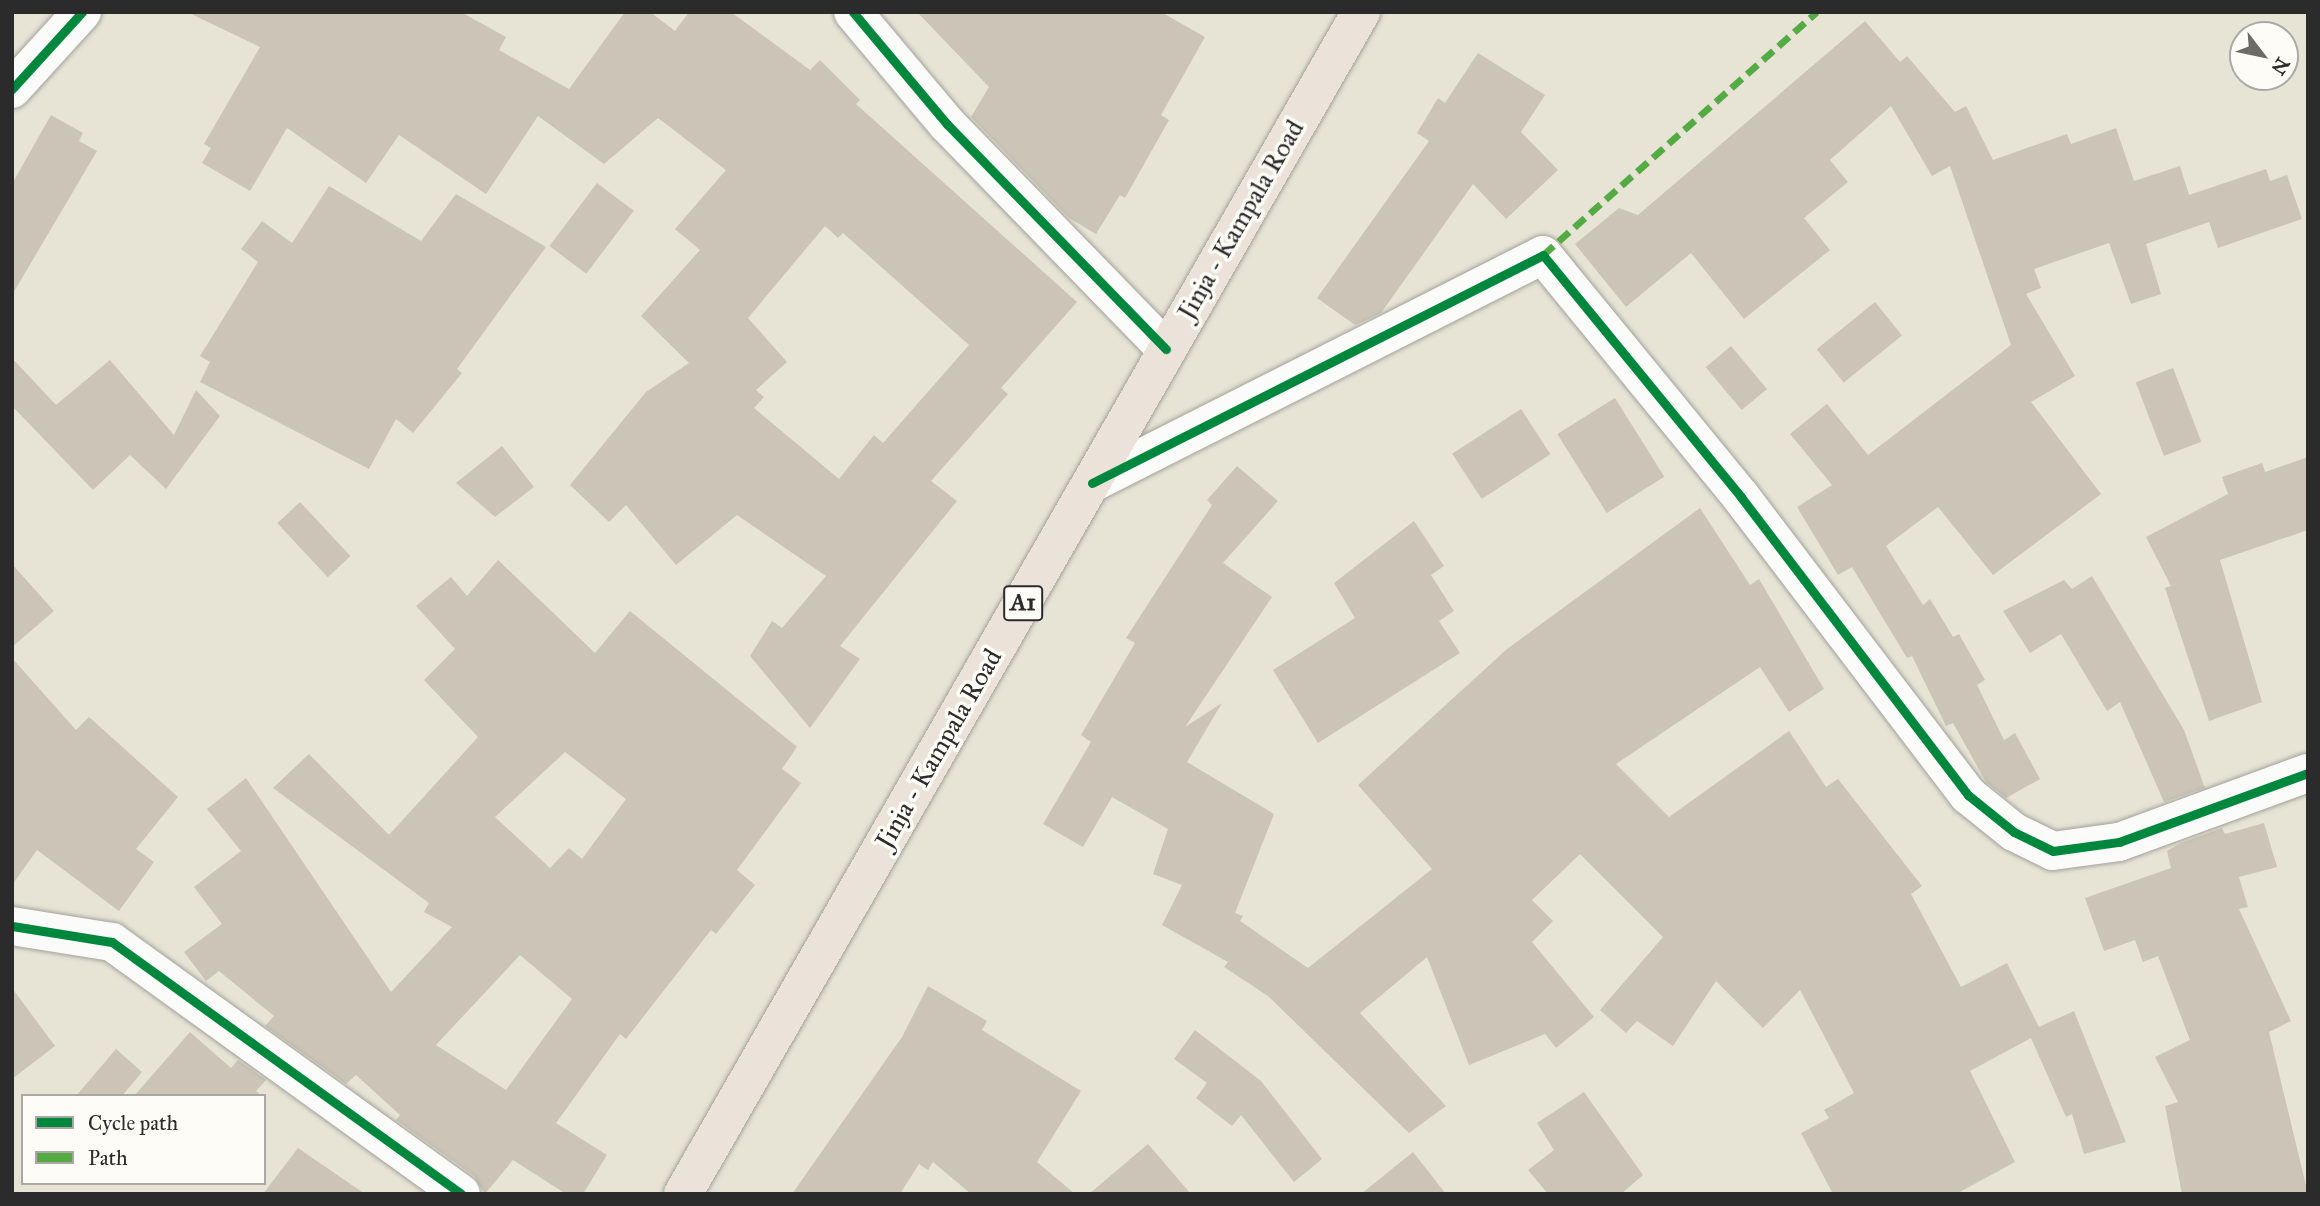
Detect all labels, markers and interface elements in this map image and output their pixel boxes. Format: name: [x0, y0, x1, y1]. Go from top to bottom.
north arrow: [2229, 21, 2299, 91]
text: N: [2267, 53, 2295, 79]
street label: Jinja - Kampala Road: [1171, 115, 1311, 325]
road number: A1: [1002, 582, 1044, 624]
street label: Jinja - Kampala Road: [869, 644, 1009, 854]
legend: [21, 1094, 266, 1185]
text: Cycle path: [88, 1110, 178, 1136]
text: Path: [88, 1145, 128, 1171]

